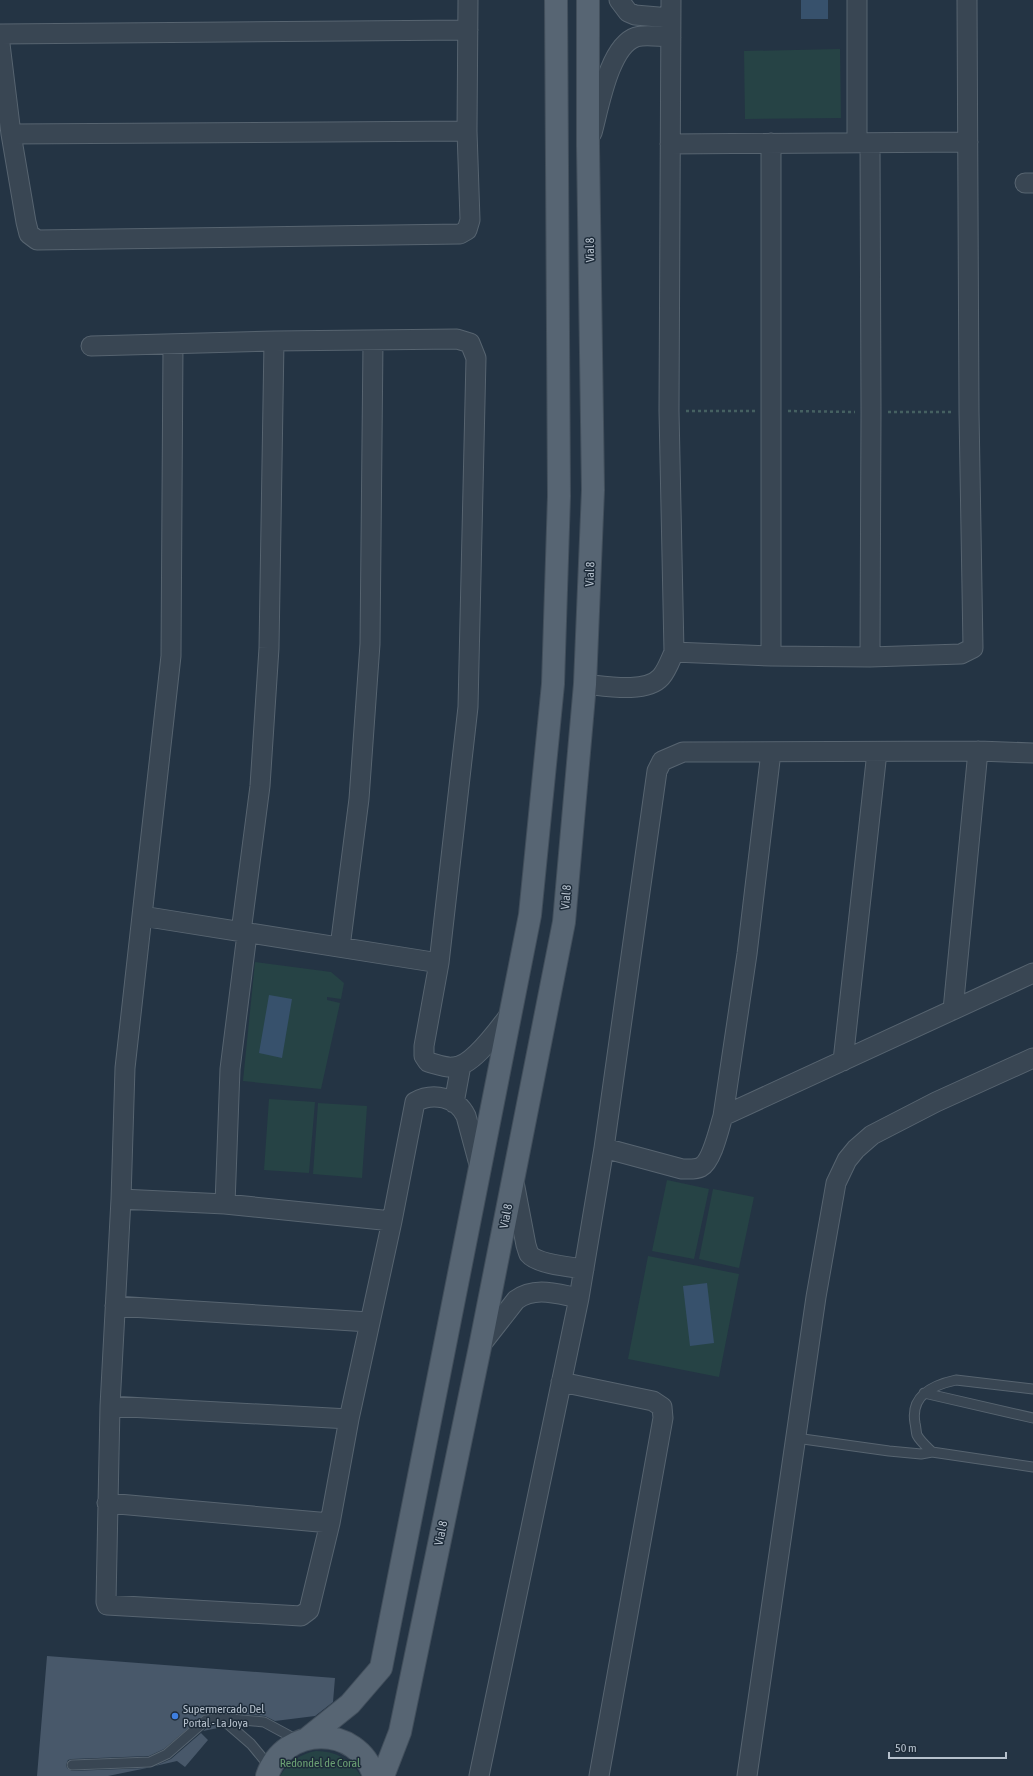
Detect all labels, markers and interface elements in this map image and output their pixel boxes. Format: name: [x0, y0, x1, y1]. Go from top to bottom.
street label: Vial 8: [583, 237, 597, 262]
street label: Vial 8: [583, 561, 597, 587]
street label: Vial 8: [558, 884, 574, 910]
street label: Vial 8: [497, 1202, 515, 1229]
street label: Vial 8: [432, 1519, 450, 1547]
place label: Supermercado Del Portal - La Joya: [183, 1702, 265, 1730]
marker: Supermercado Del Portal - La Joya: [170, 1711, 180, 1721]
scale bar: [889, 1734, 1006, 1760]
text: 50 m: [895, 1741, 917, 1755]
park label: Redondel de Coral: [280, 1756, 361, 1770]

